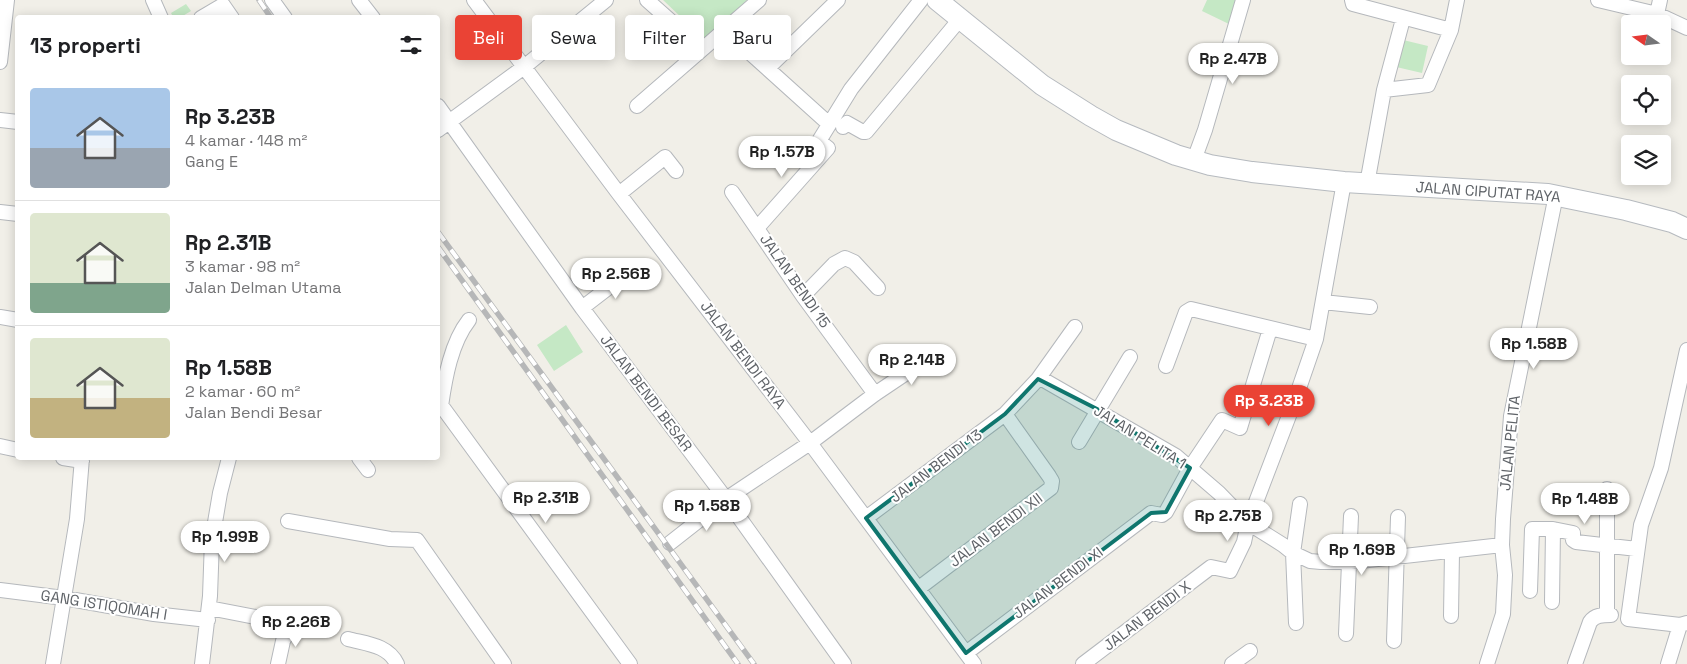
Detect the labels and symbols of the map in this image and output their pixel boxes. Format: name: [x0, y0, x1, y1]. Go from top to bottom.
north arrow: [1621, 15, 1671, 65]
pin: Rp 2.47B: [1181, 42, 1285, 85]
pin: Rp 1.57B: [730, 136, 834, 178]
street label: JALAN CIPUTAT RAYA: [1415, 177, 1562, 206]
street label: JALAN BENDI 15: [756, 230, 835, 331]
pin: Rp 2.56B: [564, 258, 668, 300]
street label: JALAN BENDI RAYA: [697, 297, 791, 413]
pin: Rp 1.58B: [1482, 328, 1586, 370]
street label: JALAN BENDI BESAR: [596, 330, 697, 455]
pin: Rp 2.14B: [860, 344, 964, 386]
pin: Rp 3.23B: [1217, 384, 1321, 427]
street label: JALAN PELITA: [1495, 394, 1524, 492]
street label: JALAN PELITA 1: [1090, 401, 1190, 473]
street label: JALAN BENDI 13: [886, 425, 986, 506]
pin: Rp 2.31B: [494, 482, 598, 524]
pin: Rp 1.48B: [1533, 482, 1637, 525]
street label: JALAN BENDI XII: [945, 488, 1046, 571]
pin: Rp 1.58B: [655, 490, 759, 532]
pin: Rp 2.75B: [1176, 500, 1280, 542]
pin: Rp 1.99B: [173, 520, 277, 563]
pin: Rp 1.69B: [1310, 534, 1414, 576]
street label: JALAN BENDI XI: [1009, 542, 1107, 623]
street label: JALAN BENDI X: [1099, 576, 1195, 655]
street label: GANG ISTIQOMAH I: [39, 585, 169, 624]
pin: Rp 2.26B: [244, 606, 348, 648]

